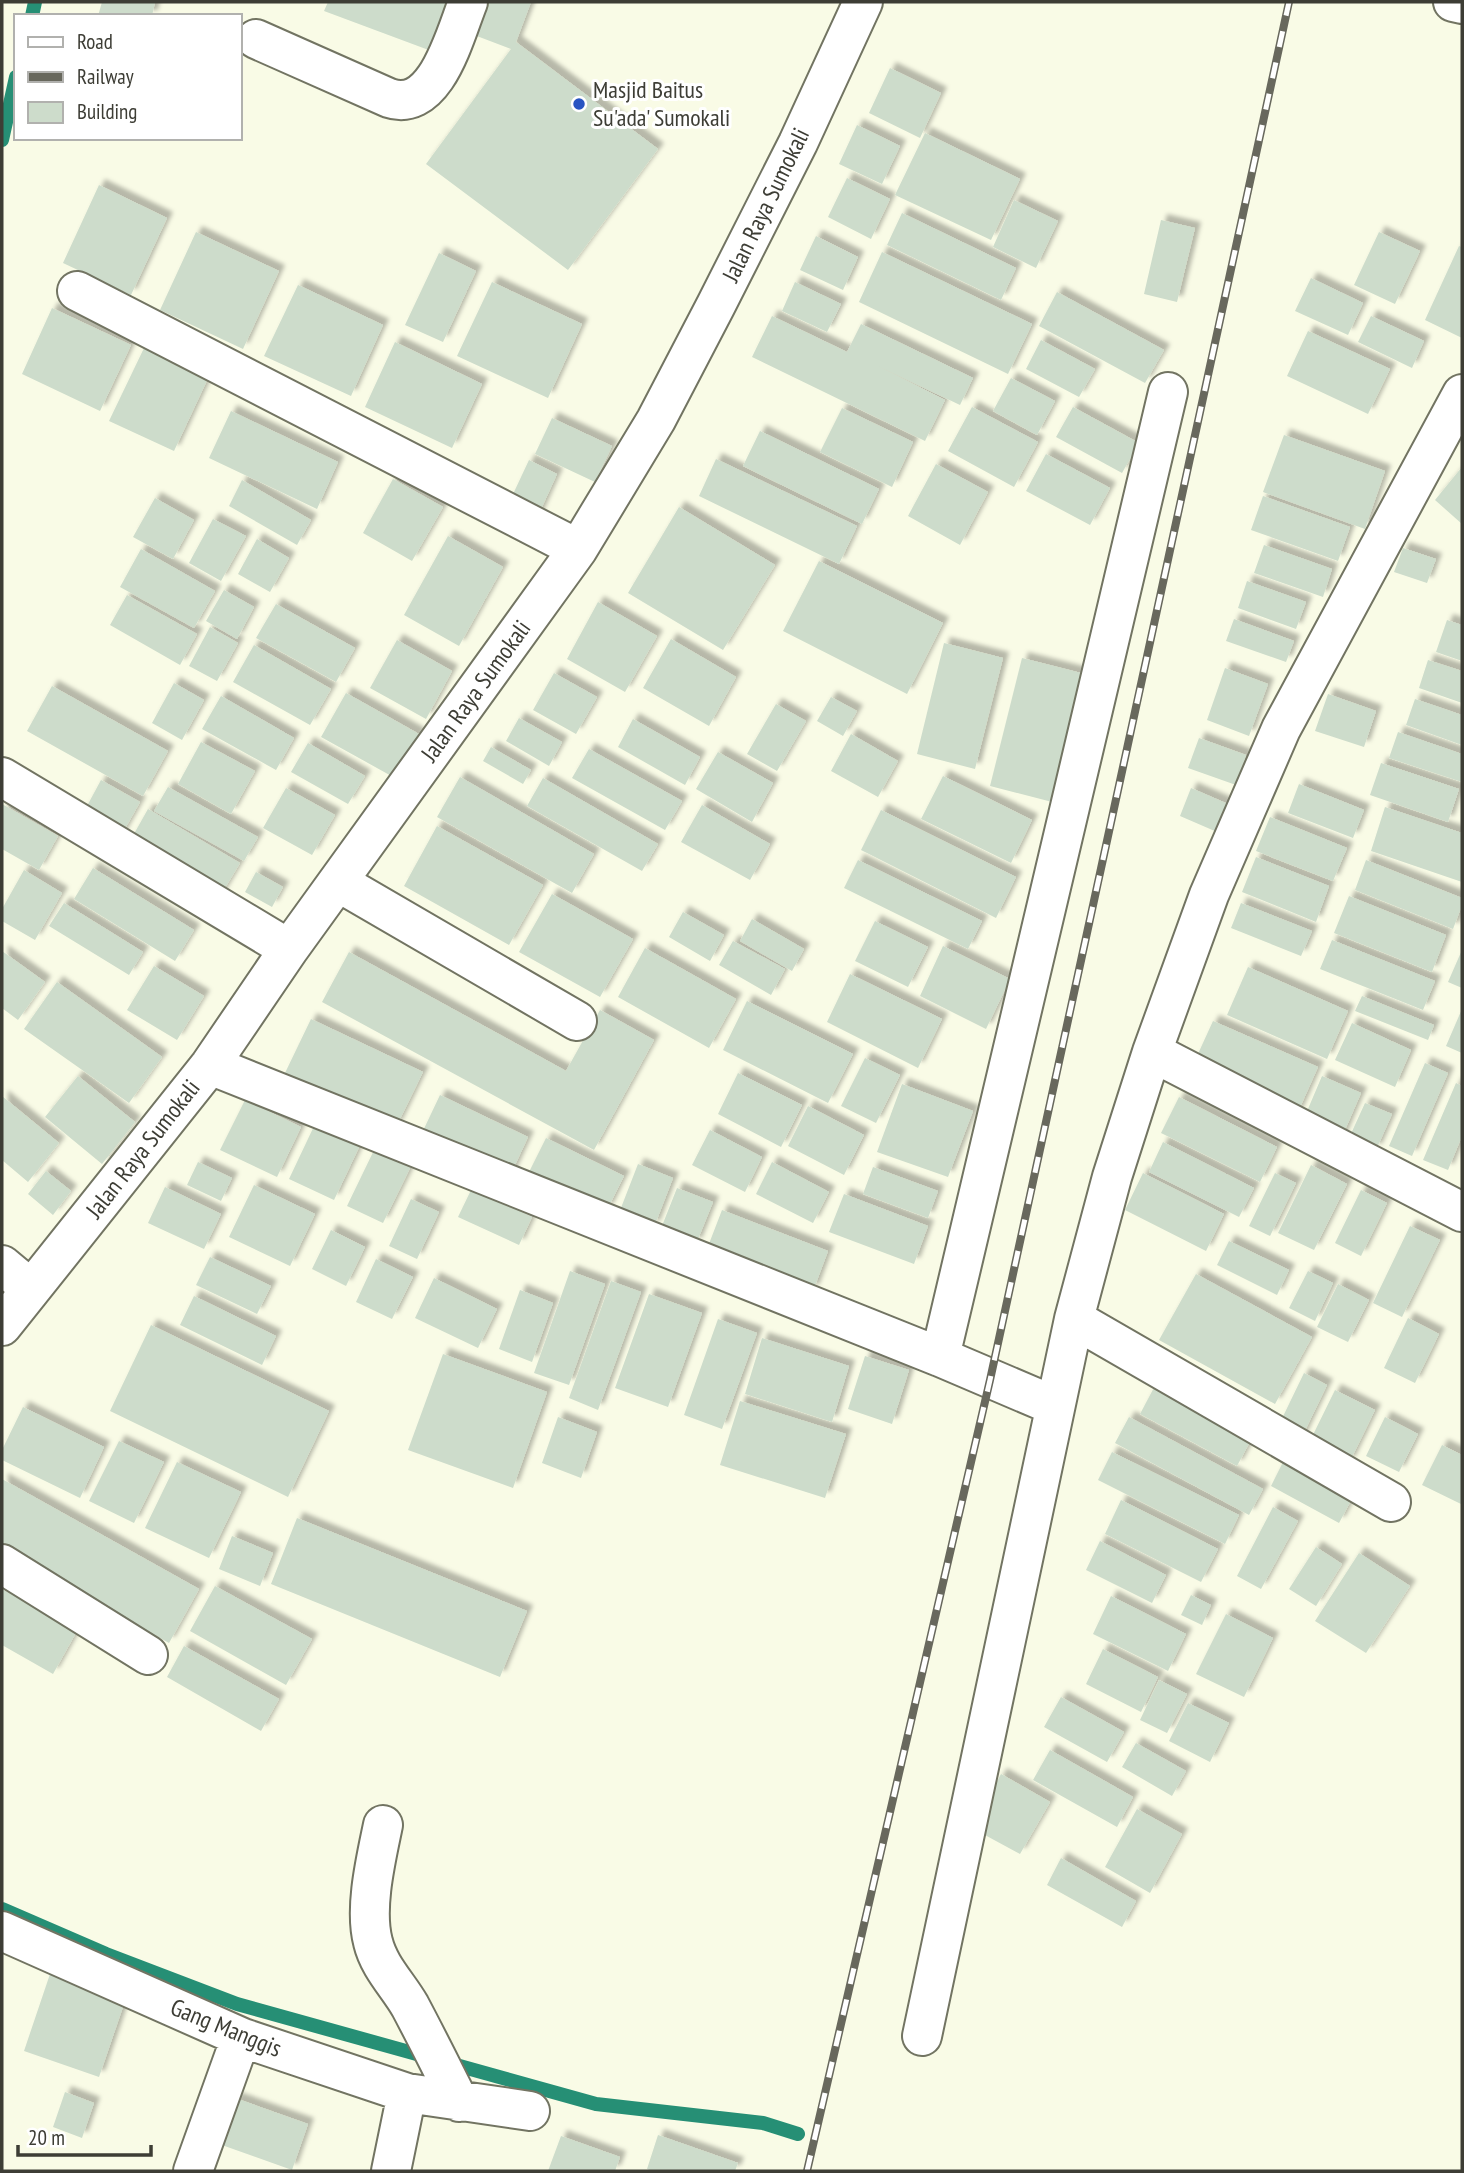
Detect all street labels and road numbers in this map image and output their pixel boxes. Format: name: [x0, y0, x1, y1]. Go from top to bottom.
street label: Jalan Raya Sumokali: [714, 123, 816, 288]
street label: Jalan Raya Sumokali: [413, 614, 537, 768]
street label: Jalan Raya Sumokali: [78, 1073, 206, 1225]
street label: Gang Manggis: [166, 1991, 286, 2064]

